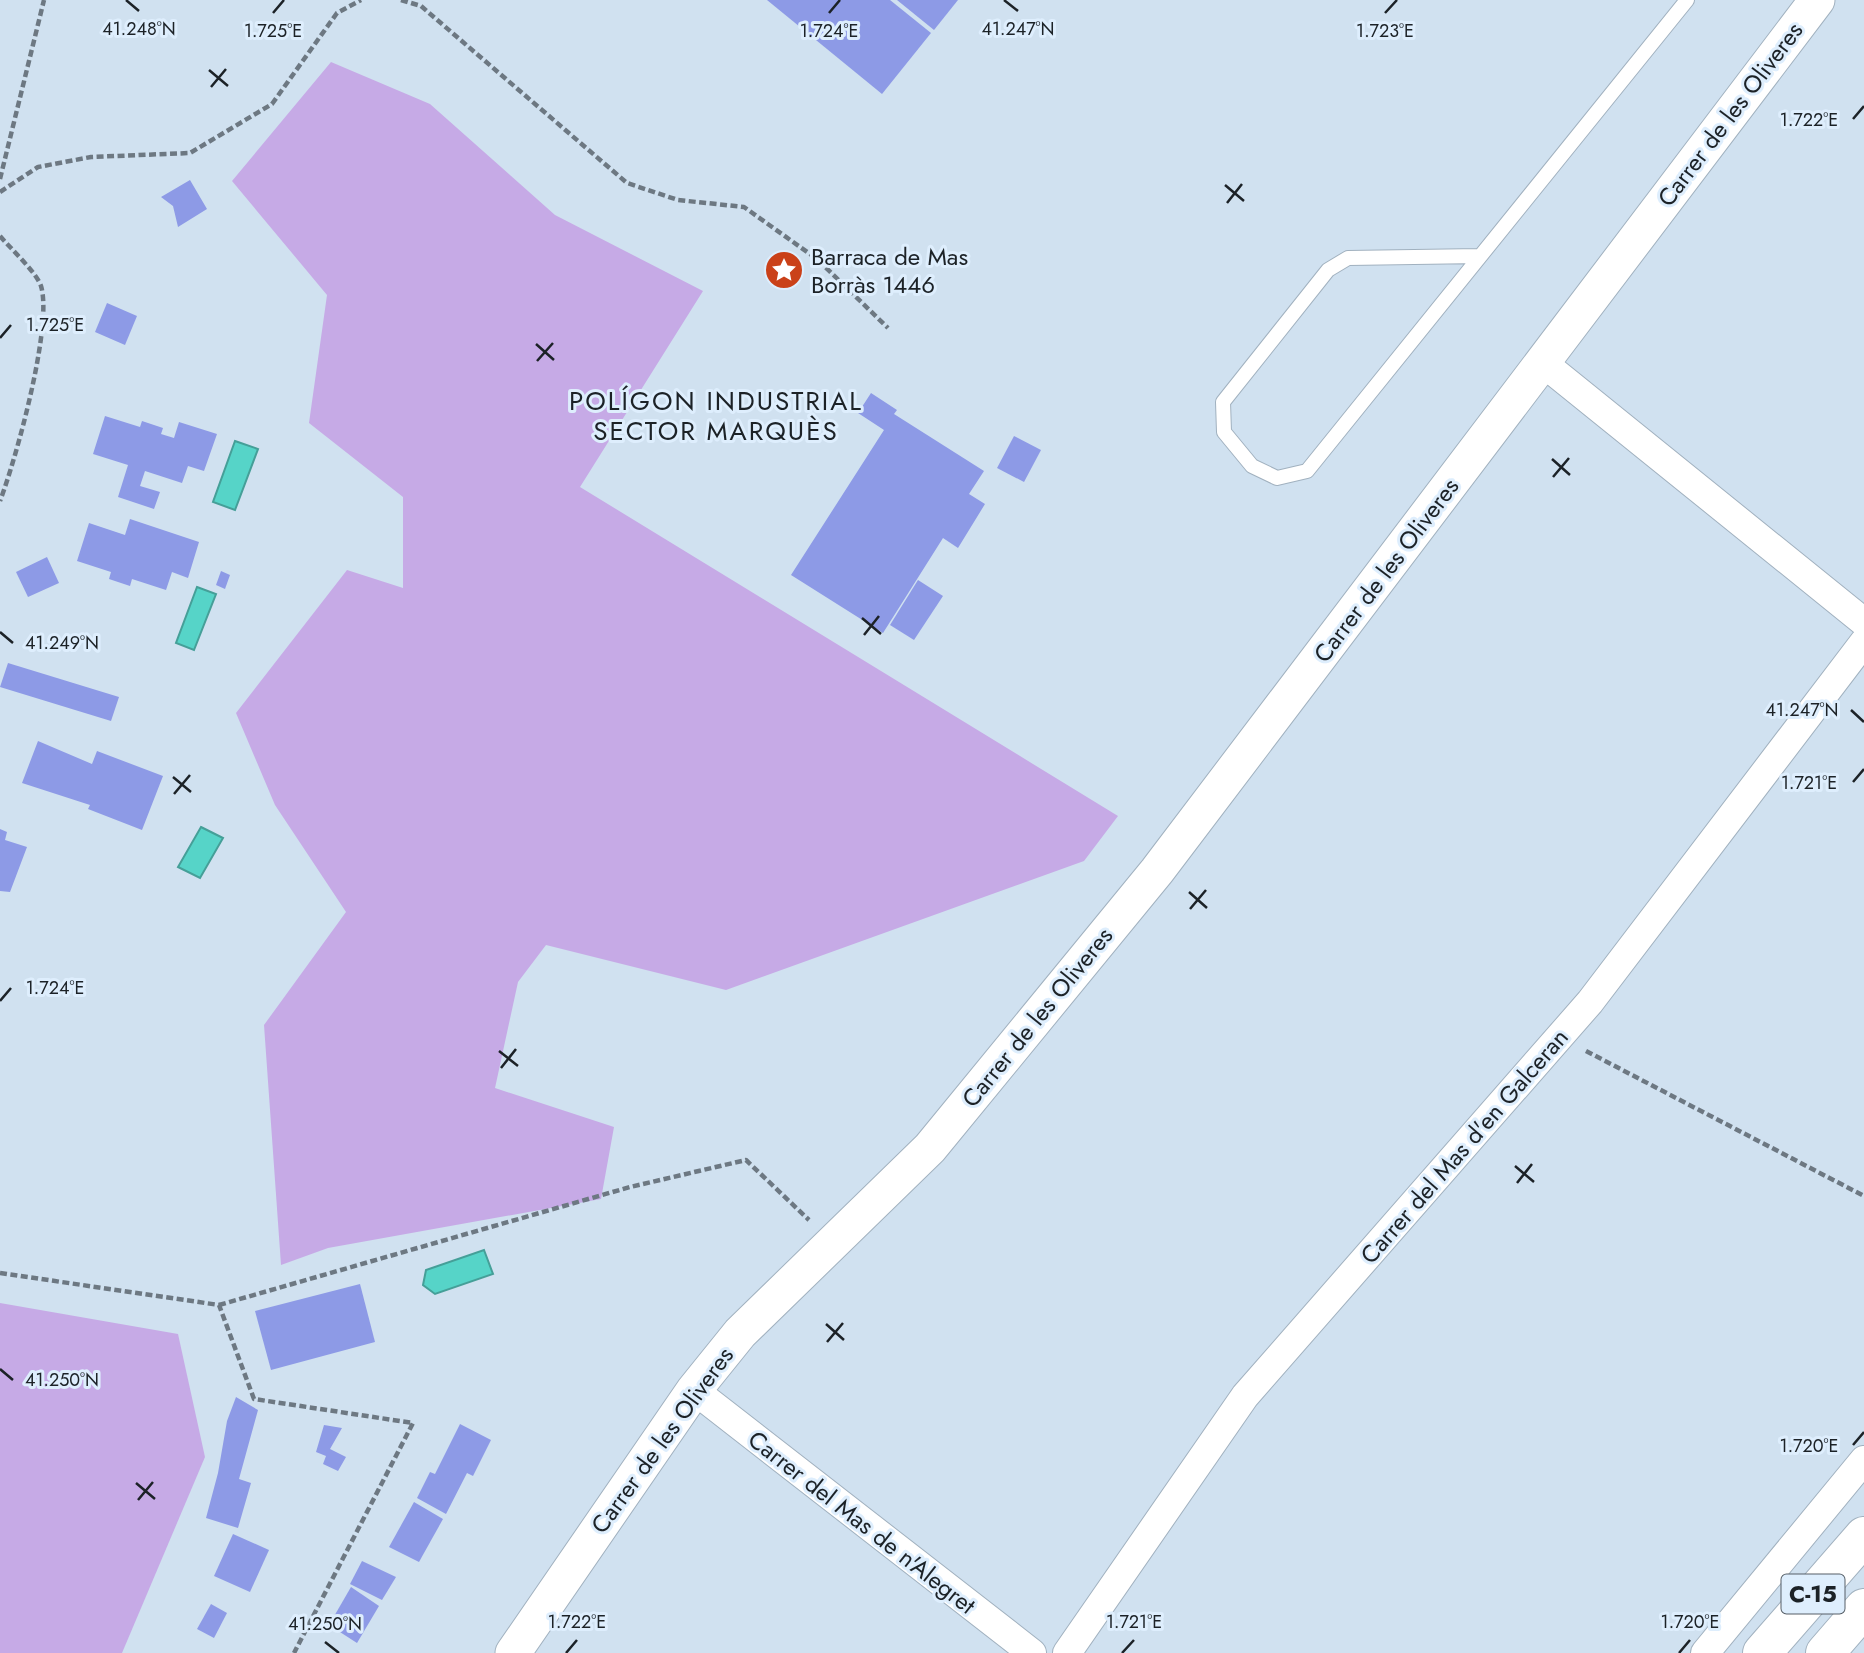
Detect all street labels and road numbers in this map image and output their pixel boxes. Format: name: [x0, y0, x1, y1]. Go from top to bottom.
street label: Carrer de les Oliveres: [1649, 14, 1811, 214]
street label: Carrer de les Oliveres: [1305, 470, 1467, 670]
street label: Carrer de les Oliveres: [953, 919, 1121, 1115]
street label: Carrer del Mas d'en Galceran: [1352, 1021, 1576, 1271]
street label: Carrer de les Oliveres: [582, 1339, 742, 1541]
street label: Carrer del Mas de n'Alegret: [741, 1422, 983, 1622]
road number: C-15: [1782, 1574, 1844, 1614]

